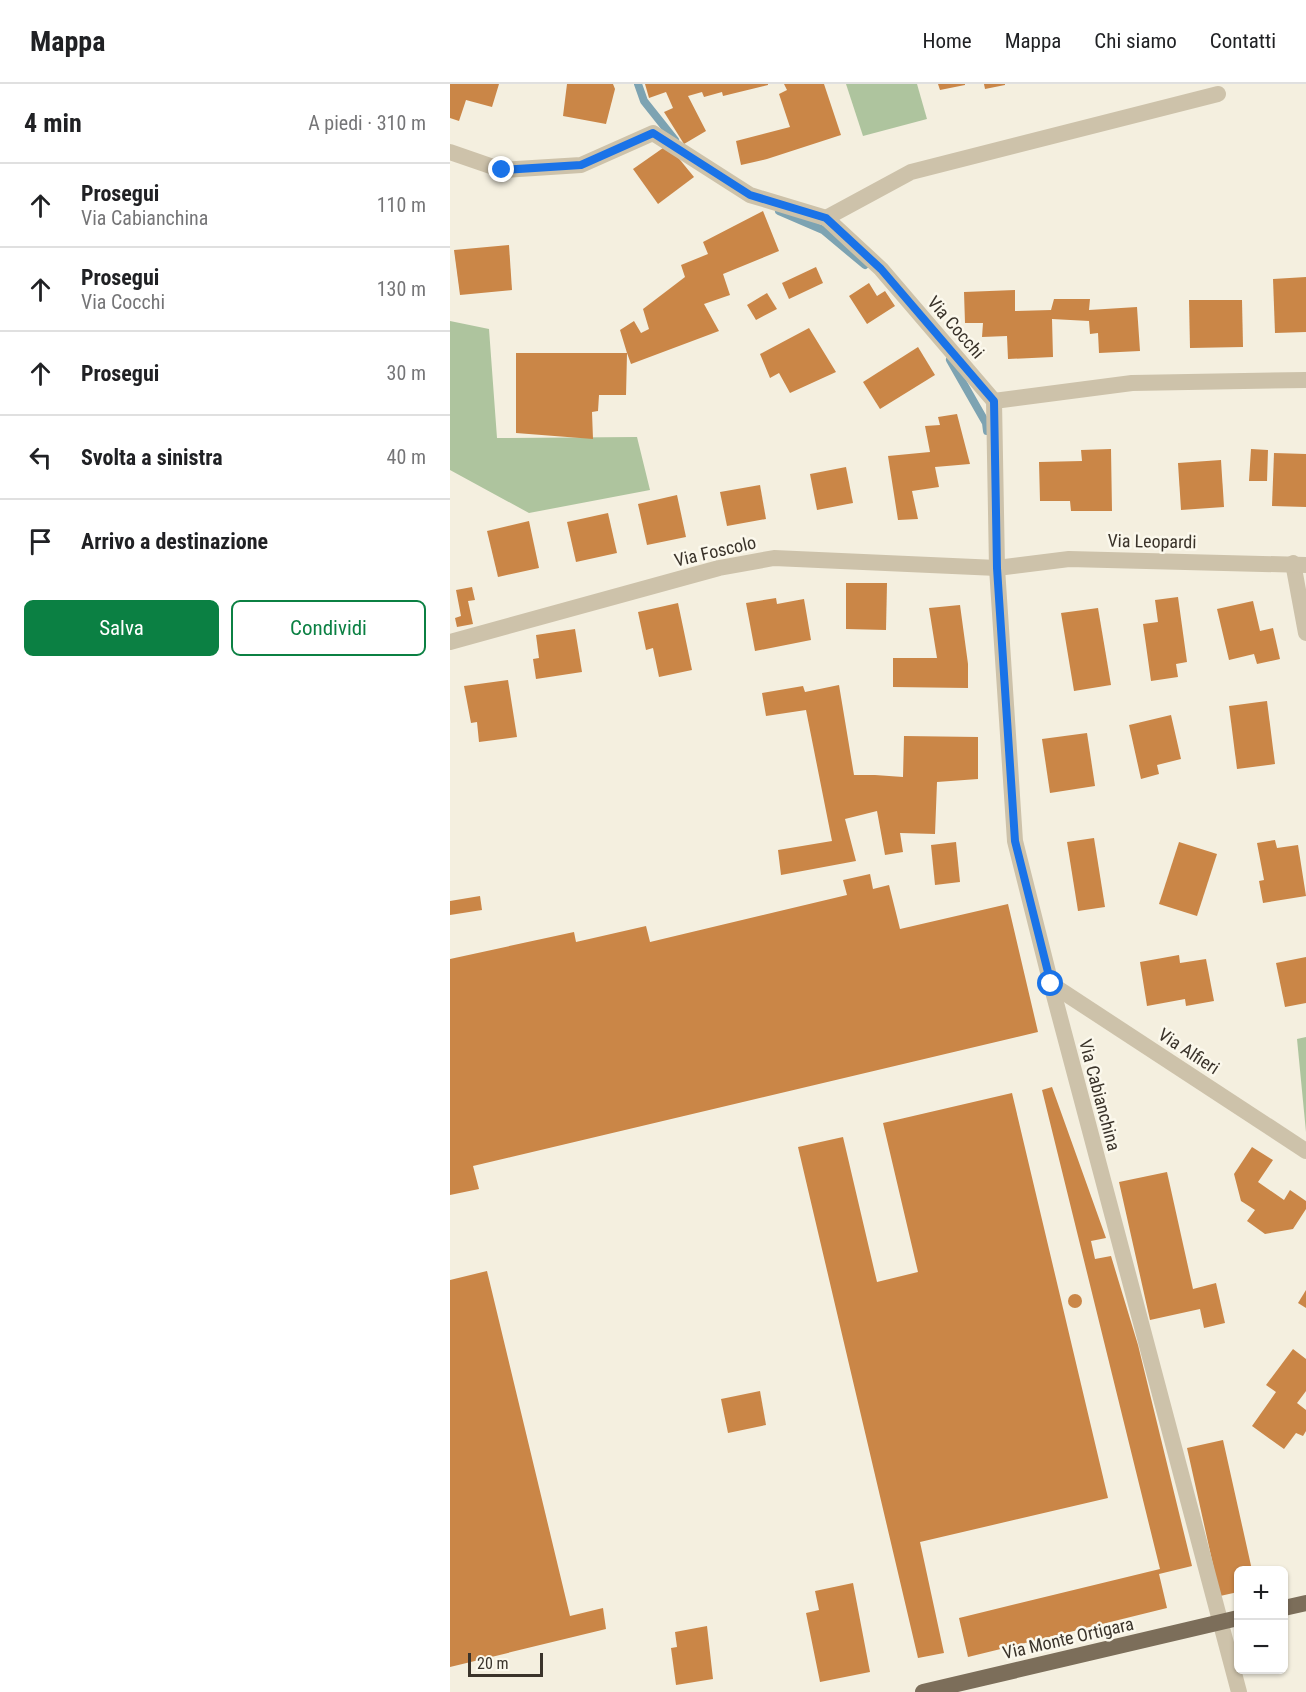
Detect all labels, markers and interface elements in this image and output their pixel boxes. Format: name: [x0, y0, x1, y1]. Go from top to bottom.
text: Mappa: [30, 25, 105, 58]
text: Home: [922, 29, 972, 53]
text: Mappa: [1005, 29, 1061, 53]
text: Chi siamo: [1094, 29, 1177, 53]
text: Contatti: [1210, 29, 1276, 53]
text: 4 min: [24, 108, 82, 138]
text: A piedi · 310 m: [308, 111, 426, 135]
route end: [488, 156, 514, 182]
text: Prosegui: [81, 181, 159, 206]
icon: ahead: [24, 189, 57, 222]
text: 110 m: [377, 193, 426, 217]
text: Via Cabianchina: [81, 206, 208, 230]
text: Prosegui: [81, 265, 159, 290]
icon: ahead: [24, 273, 57, 306]
text: 130 m: [377, 277, 426, 301]
text: Via Cocchi: [81, 290, 165, 314]
street label: Via Cocchi: [923, 292, 989, 362]
icon: ahead: [24, 357, 57, 390]
text: Prosegui: [81, 361, 159, 386]
text: 30 m: [387, 361, 426, 385]
icon: left: [24, 441, 57, 474]
text: Svolta a sinistra: [81, 445, 223, 470]
text: 40 m: [387, 445, 426, 469]
icon: arrive: [24, 525, 57, 558]
text: Arrivo a destinazione: [81, 529, 268, 554]
street label: Via Leopardi: [1107, 530, 1197, 552]
street label: Via Foscolo: [672, 531, 758, 571]
button: Salva: [24, 600, 219, 656]
button: Condividi: [231, 600, 426, 656]
route start: [1037, 970, 1063, 996]
street label: Via Alfieri: [1155, 1024, 1223, 1078]
street label: Via Cabianchina: [1075, 1037, 1125, 1153]
map controls: [1234, 1566, 1288, 1674]
button: +: [1234, 1566, 1288, 1620]
street label: Via Monte Ortigara: [1001, 1613, 1135, 1663]
button: −: [1234, 1620, 1288, 1674]
scale bar: [468, 1650, 543, 1678]
text: 20 m: [477, 1654, 509, 1673]

